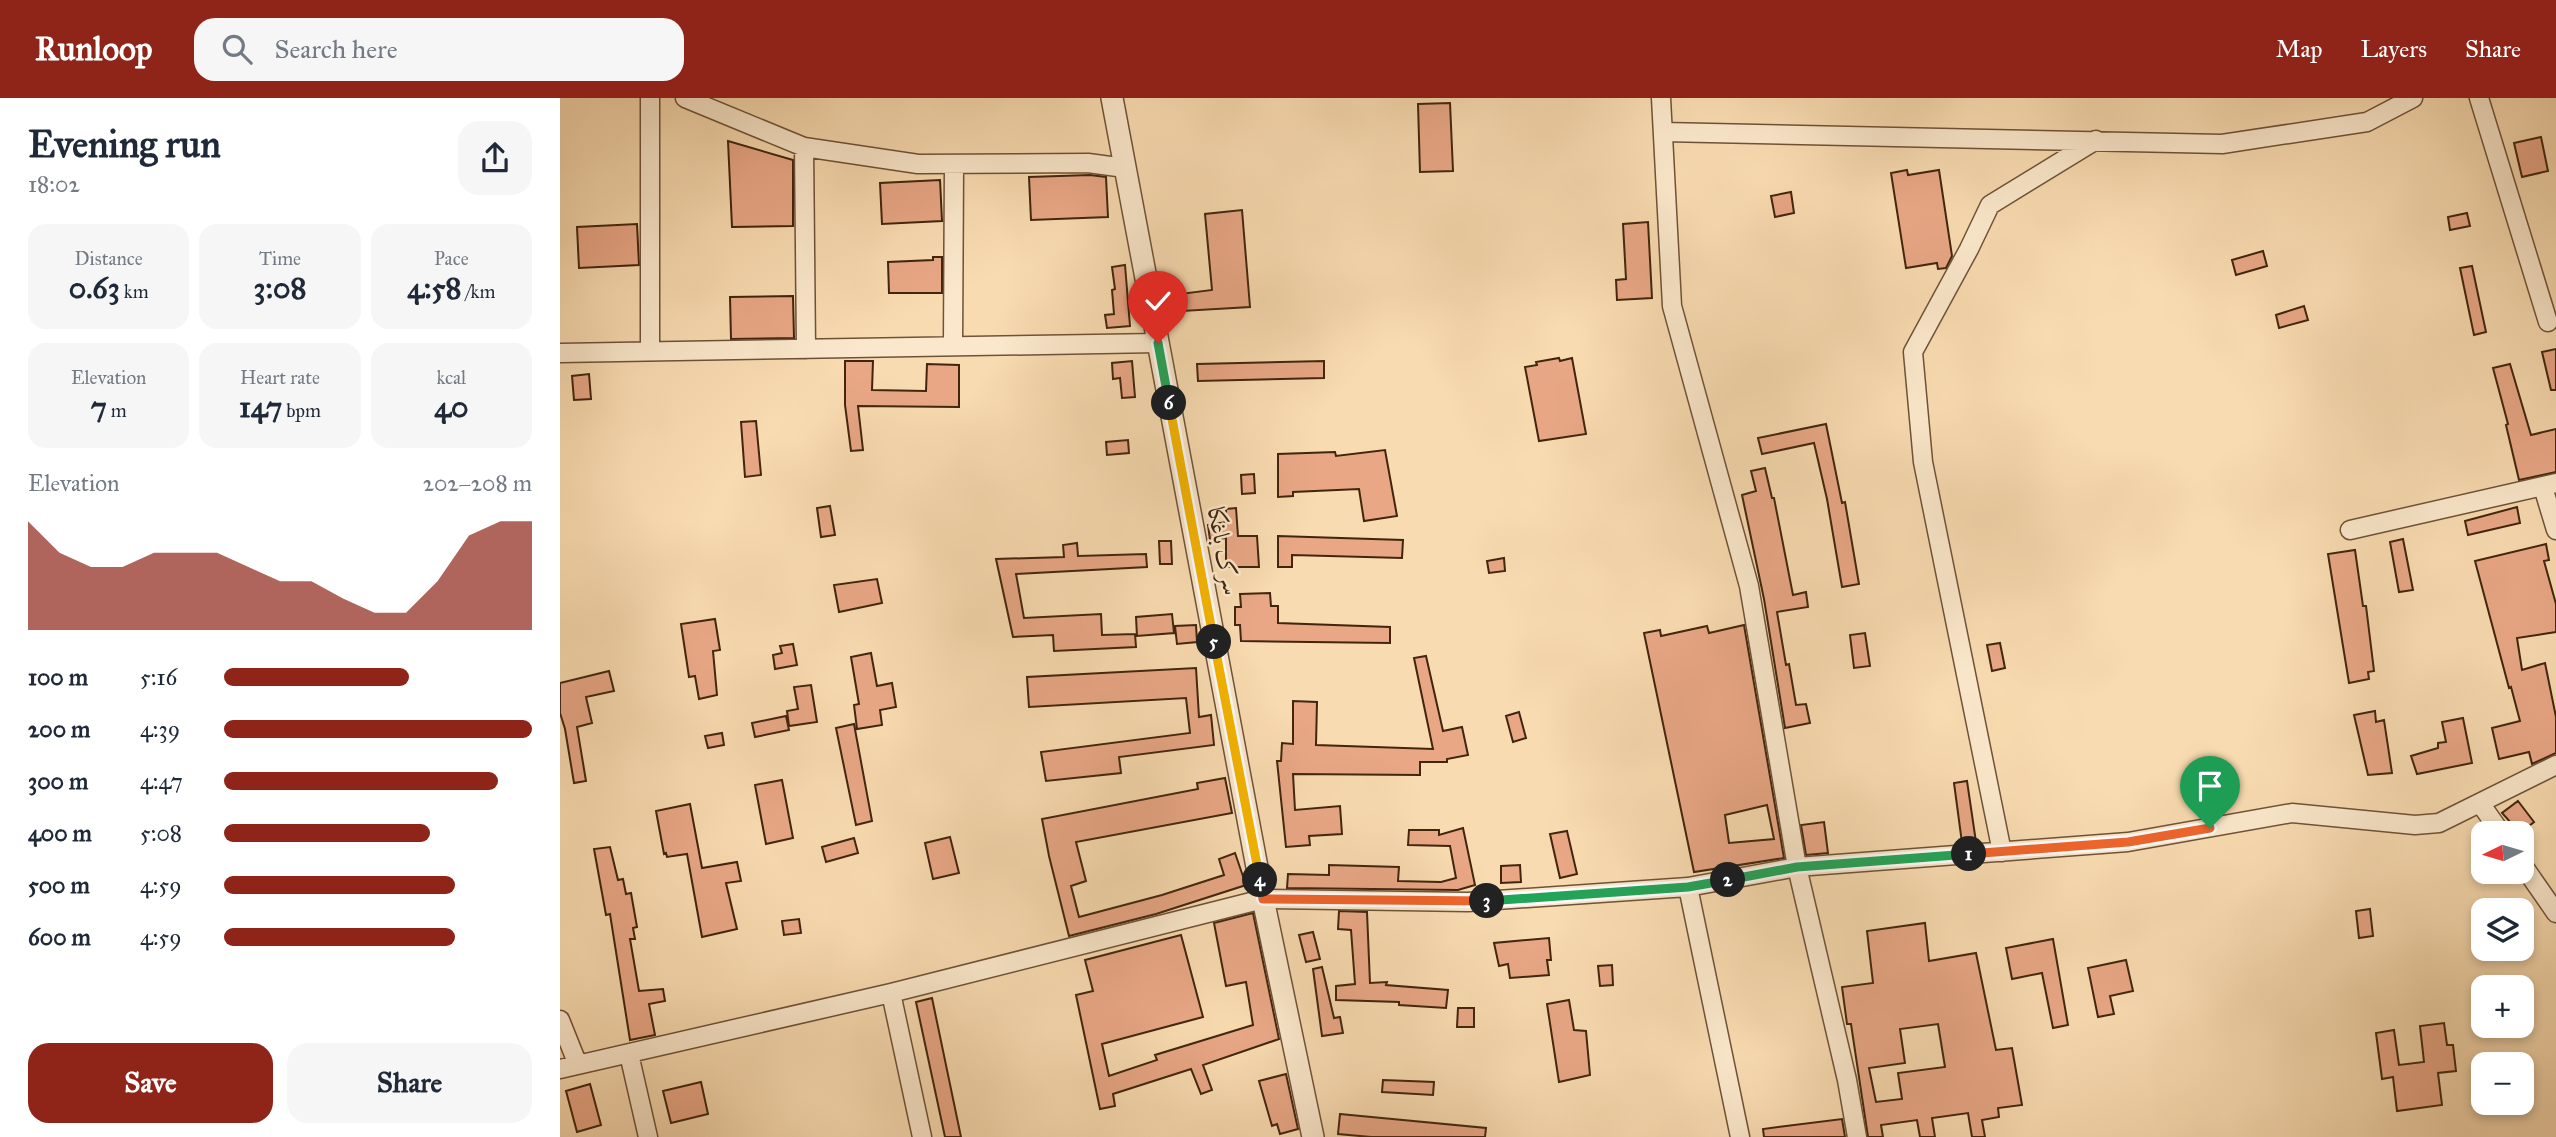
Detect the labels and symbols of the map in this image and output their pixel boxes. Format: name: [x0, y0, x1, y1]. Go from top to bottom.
pin: [1128, 271, 1188, 343]
pin: 6: [1152, 386, 1186, 420]
street label: سرک باغکا: [1200, 505, 1247, 598]
pin: 5: [1196, 624, 1232, 660]
pin: [2180, 756, 2240, 828]
north arrow: [2471, 821, 2534, 884]
pin: 1: [1952, 836, 1986, 872]
pin: 4: [1242, 862, 1278, 898]
pin: 2: [1710, 862, 1746, 898]
pin: 3: [1469, 884, 1504, 918]

